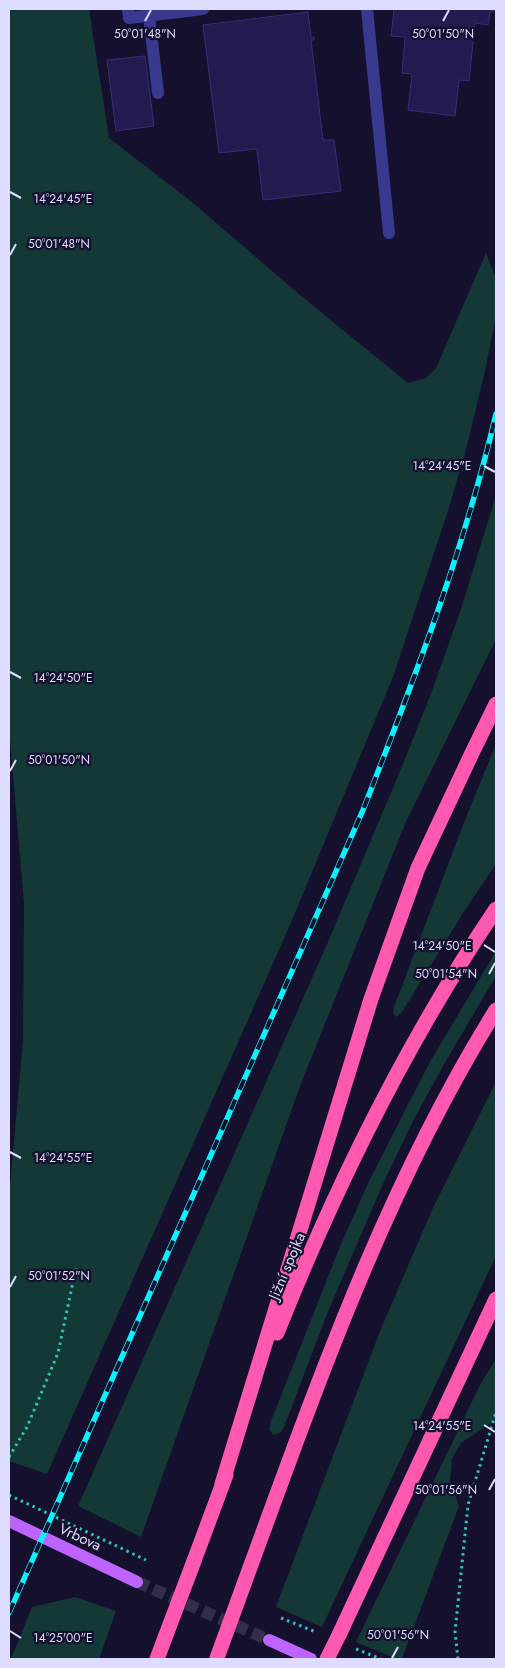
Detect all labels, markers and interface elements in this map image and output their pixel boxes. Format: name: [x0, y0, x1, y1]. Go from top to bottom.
text: 50°01'48"N: [114, 25, 176, 43]
text: 50°01'50"N: [412, 25, 474, 43]
text: 14°24'45"E: [34, 190, 92, 208]
text: 50°01'48"N: [28, 235, 90, 253]
text: 14°24'45"E: [413, 457, 471, 475]
text: 14°24'50"E: [33, 669, 93, 687]
text: 50°01'50"N: [28, 751, 90, 769]
text: 14°24'50"E: [412, 937, 472, 955]
text: 50°01'54"N: [415, 965, 477, 983]
text: 14°24'55"E: [34, 1149, 92, 1167]
street label: Jižní spojka: [262, 1229, 311, 1305]
text: 50°01'52"N: [28, 1267, 90, 1285]
text: 14°24'55"E: [413, 1417, 471, 1435]
text: 50°01'56"N: [415, 1481, 477, 1499]
street label: Vrbova: [55, 1518, 105, 1556]
text: 50°01'56"N: [367, 1626, 429, 1644]
text: 14°25'00"E: [33, 1629, 93, 1647]

